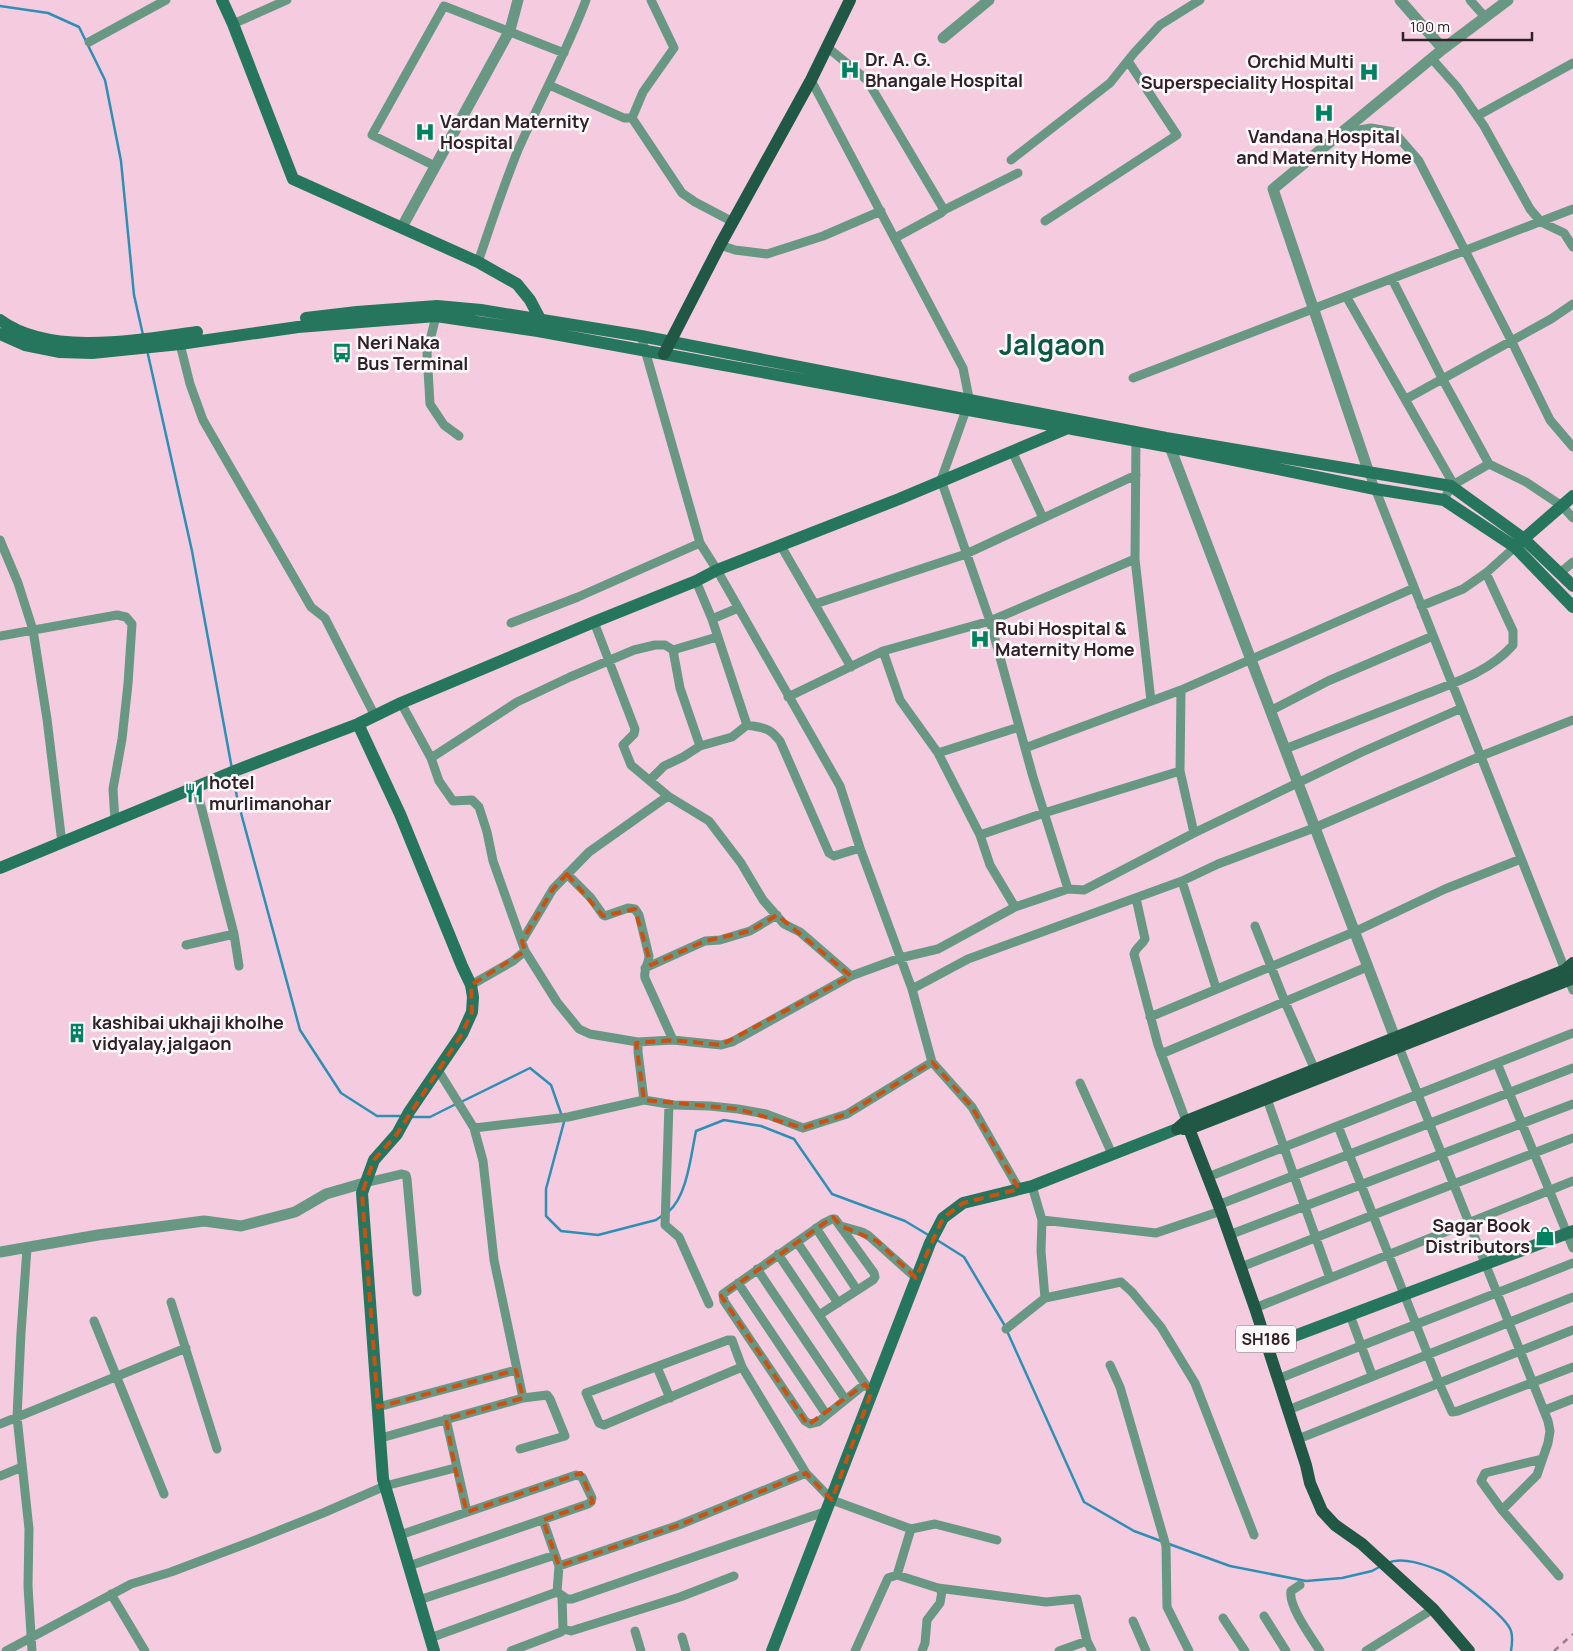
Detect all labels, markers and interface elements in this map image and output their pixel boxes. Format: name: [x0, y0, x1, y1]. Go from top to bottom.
scale bar: [1403, 10, 1532, 42]
text: 100 m: [1410, 16, 1450, 37]
place label: Dr. A. G. Bhangale Hospital: [865, 47, 1023, 92]
place label: Orchid Multi Superspeciality Hospital: [1141, 49, 1354, 94]
hospital icon: Dr. A. G. Bhangale Hospital: [839, 59, 861, 81]
hospital icon: Orchid Multi Superspeciality Hospital: [1358, 61, 1380, 83]
hospital icon: Vandana Hospital and Maternity Home: [1313, 102, 1335, 124]
place label: Vardan Maternity Hospital: [440, 109, 589, 154]
hospital icon: Vardan Maternity Hospital: [414, 121, 436, 143]
place label: Vandana Hospital and Maternity Home: [1236, 124, 1412, 169]
district label: Jalgaon: [999, 325, 1105, 363]
place label: Neri Naka Bus Terminal: [357, 330, 468, 375]
bus stop icon: Neri Naka Bus Terminal: [331, 342, 353, 364]
place label: Rubi Hospital & Maternity Home: [995, 616, 1135, 661]
hospital icon: Rubi Hospital & Maternity Home: [969, 628, 991, 650]
place label: hotel murlimanohar: [209, 770, 331, 815]
restaurant icon: hotel murlimanohar: [183, 782, 205, 804]
place label: kashibai ukhaji kholhe vidyalay,jalgaon: [92, 1010, 284, 1055]
building icon: kashibai ukhaji kholhe vidyalay,jalgaon: [66, 1022, 88, 1044]
place label: Sagar Book Distributors: [1425, 1213, 1531, 1258]
shop icon: Sagar Book Distributors: [1534, 1225, 1556, 1247]
road number: SH186: [1236, 1326, 1296, 1352]

